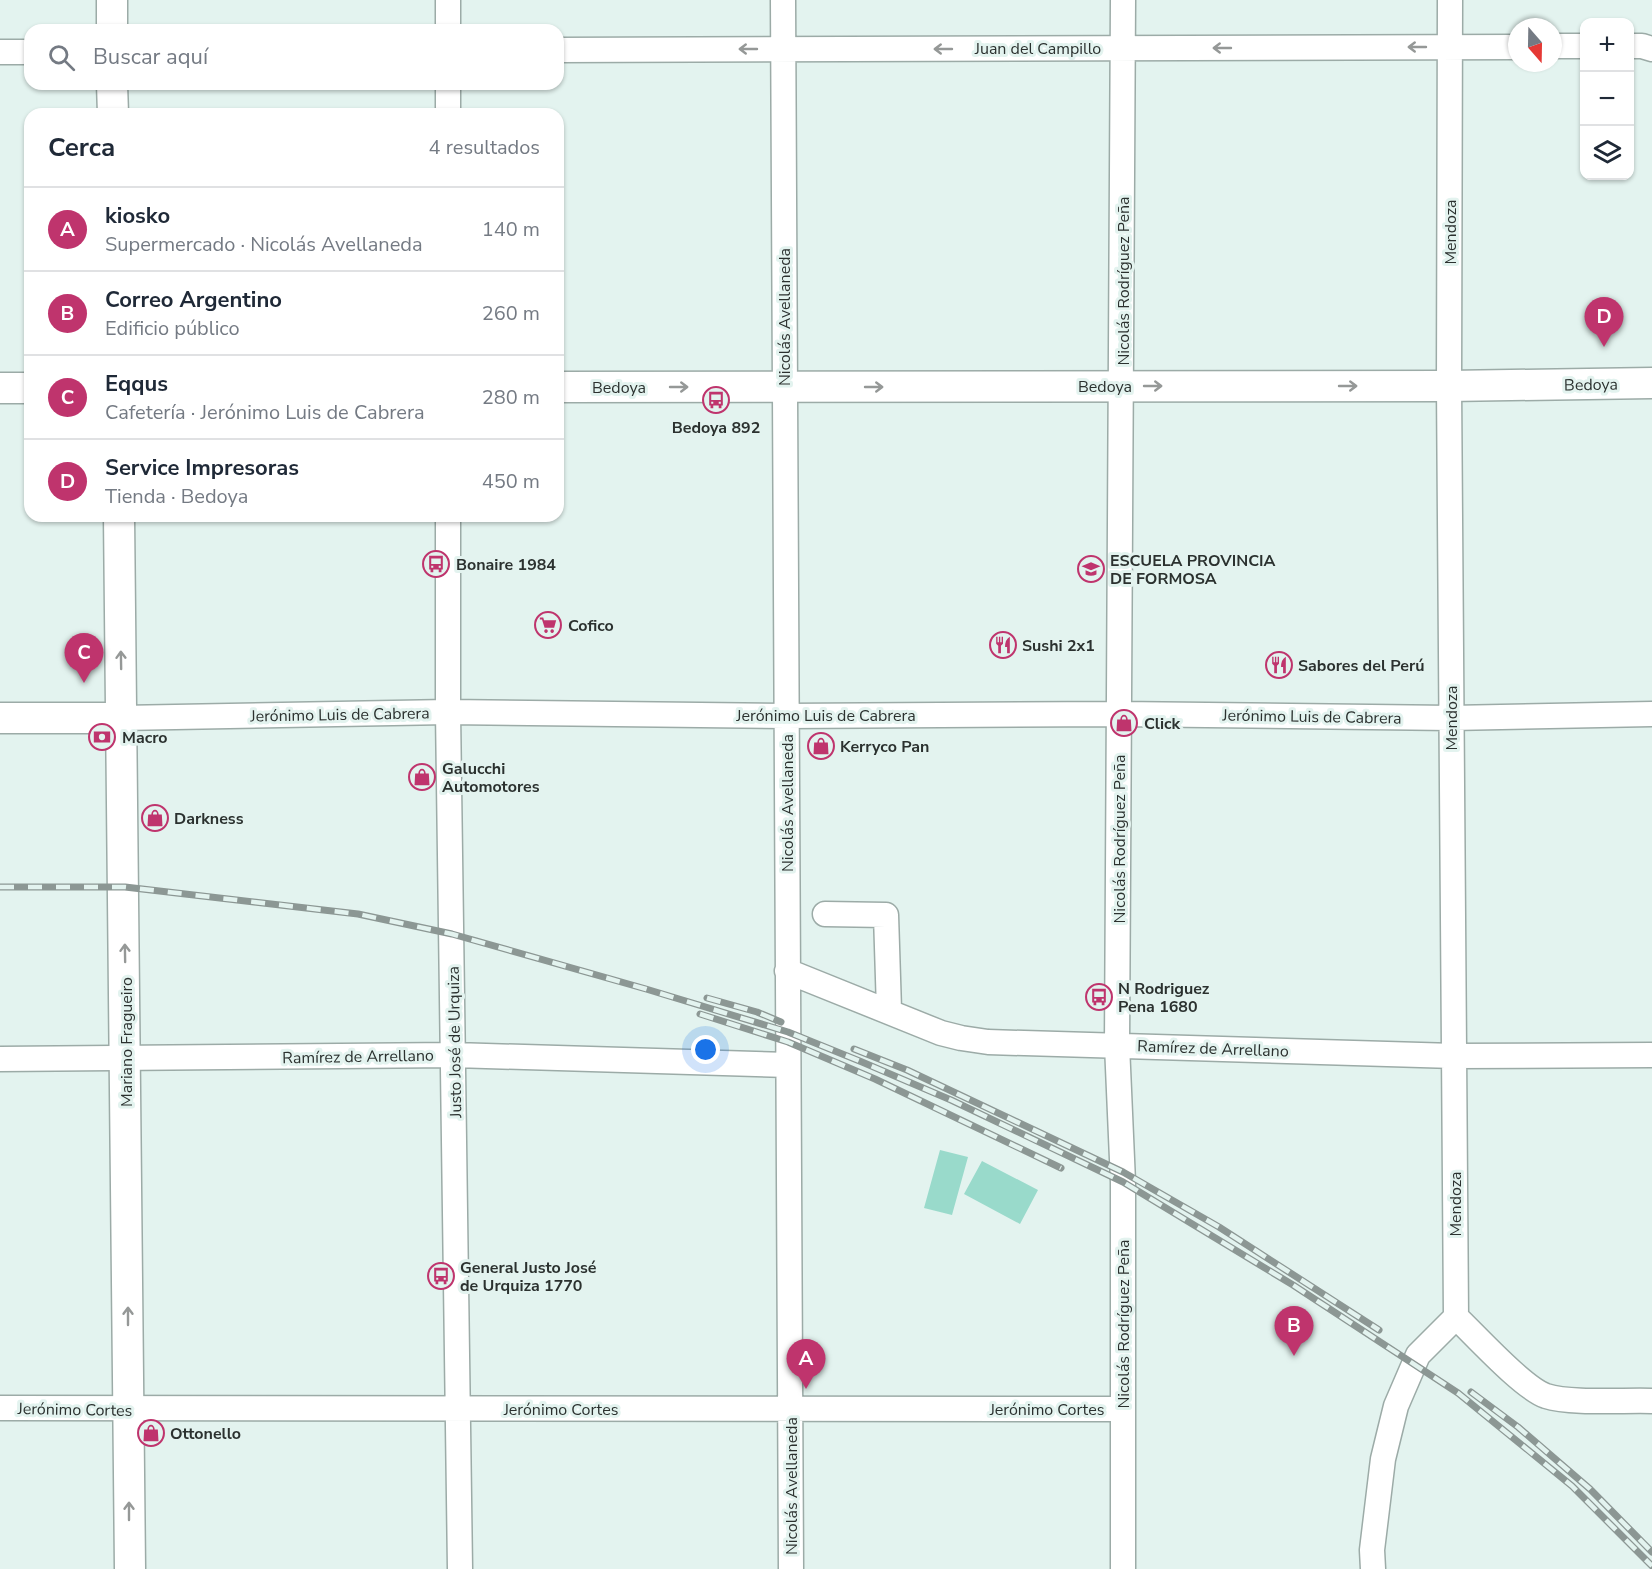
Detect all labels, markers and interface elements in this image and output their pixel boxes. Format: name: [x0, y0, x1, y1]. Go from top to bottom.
north arrow: [1508, 18, 1562, 72]
map controls: [1580, 18, 1634, 180]
button: +: [1580, 18, 1634, 72]
search box: [24, 24, 564, 90]
street label: Juan del Campillo: [974, 38, 1101, 60]
icon: search: [45, 41, 78, 74]
one-way arrow: [1407, 41, 1427, 53]
text: Buscar aquí: [93, 42, 208, 72]
one-way arrow: [1212, 42, 1232, 54]
one-way arrow: [738, 43, 758, 55]
one-way arrow: [933, 43, 953, 55]
button: −: [1580, 72, 1634, 126]
button: layers: [1580, 126, 1634, 180]
text: Cerca: [48, 130, 115, 165]
text: 4 resultados: [429, 134, 540, 161]
street label: Nicolás Rodríguez Peña: [1113, 196, 1135, 366]
street label: Mendoza: [1440, 199, 1462, 265]
text: kiosko: [105, 201, 170, 231]
text: A: [60, 216, 75, 243]
text: 140 m: [482, 216, 540, 243]
text: Supermercado · Nicolás Avellaneda: [105, 231, 423, 258]
street label: Nicolás Avellaneda: [774, 248, 796, 386]
text: Correo Argentino: [105, 285, 282, 315]
pin: D: [1584, 298, 1624, 347]
text: B: [61, 300, 74, 327]
text: 260 m: [482, 300, 540, 327]
text: Edificio público: [105, 315, 240, 342]
text: Eqqus: [105, 369, 168, 399]
street label: Bedoya: [1564, 374, 1618, 396]
street label: Bedoya: [1078, 376, 1132, 398]
street label: Bedoya: [592, 377, 646, 399]
one-way arrow: [1143, 380, 1163, 392]
one-way arrow: [1338, 380, 1358, 392]
one-way arrow: [669, 381, 689, 393]
one-way arrow: [864, 381, 884, 393]
text: C: [61, 384, 74, 411]
text: 280 m: [482, 384, 540, 411]
bus stop icon: Bedoya 892: [701, 385, 731, 415]
text: Cafetería · Jerónimo Luis de Cabrera: [105, 399, 425, 426]
place label: Bedoya 892: [672, 417, 760, 439]
text: Service Impresoras: [105, 453, 299, 483]
text: D: [60, 468, 75, 495]
text: 450 m: [482, 468, 540, 495]
text: Tienda · Bedoya: [105, 483, 248, 510]
bus stop icon: Bonaire 1984: [421, 549, 451, 579]
place label: ESCUELA PROVINCIA DE FORMOSA: [1110, 550, 1276, 590]
place label: Bonaire 1984: [456, 554, 556, 576]
school or university icon: ESCUELA PROVINCIA DE FORMOSA: [1076, 554, 1106, 584]
supermarket icon: Cofico: [533, 610, 563, 640]
place label: Cofico: [568, 615, 614, 637]
restaurant icon: Sushi 2x1: [988, 630, 1018, 660]
pin: C: [64, 634, 104, 683]
place label: Sushi 2x1: [1022, 635, 1095, 657]
one-way arrow: [115, 650, 127, 670]
restaurant icon: Sabores del Perú: [1264, 650, 1294, 680]
place label: Sabores del Perú: [1298, 655, 1425, 677]
street label: Mendoza: [1441, 685, 1463, 751]
street label: Jerónimo Luis de Cabrera: [249, 702, 430, 728]
street label: Jerónimo Luis de Cabrera: [1221, 704, 1402, 730]
street label: Jerónimo Luis de Cabrera: [735, 705, 916, 727]
shop icon: Click: [1109, 708, 1139, 738]
place label: Click: [1144, 713, 1181, 735]
bank icon: Macro: [87, 722, 117, 752]
place label: Macro: [122, 727, 168, 749]
shop icon: Kerryco Pan: [806, 731, 836, 761]
street label: Nicolás Avellaneda: [777, 734, 799, 872]
place label: Kerryco Pan: [840, 736, 929, 758]
street label: Nicolás Rodríguez Peña: [1109, 754, 1131, 924]
place label: Galucchi Automotores: [442, 758, 540, 798]
shop icon: Galucchi Automotores: [407, 762, 437, 792]
shop icon: Darkness: [140, 803, 170, 833]
place label: Darkness: [174, 808, 244, 830]
one-way arrow: [119, 943, 131, 963]
street label: Justo José de Urquiza: [443, 966, 467, 1119]
street label: Mariano Fragueiro: [116, 977, 138, 1107]
place label: N Rodriguez Pena 1680: [1118, 978, 1210, 1018]
bus stop icon: N Rodriguez Pena 1680: [1084, 982, 1114, 1012]
your location: [691, 1035, 720, 1064]
street label: Ramírez de Arrellano: [1137, 1035, 1289, 1063]
street label: Ramírez de Arrellano: [282, 1045, 434, 1069]
street label: Mendoza: [1445, 1171, 1467, 1237]
street label: Nicolás Rodríguez Peña: [1113, 1239, 1135, 1409]
place label: General Justo José de Urquiza 1770: [460, 1257, 597, 1297]
bus stop icon: General Justo José de Urquiza 1770: [426, 1261, 456, 1291]
one-way arrow: [122, 1306, 134, 1326]
pin: B: [1274, 1306, 1314, 1356]
pin: A: [786, 1340, 826, 1389]
street label: Jerónimo Cortes: [16, 1398, 133, 1422]
street label: Jerónimo Cortes: [503, 1399, 618, 1421]
street label: Jerónimo Cortes: [989, 1399, 1104, 1421]
street label: Nicolás Avellaneda: [781, 1417, 803, 1555]
shop icon: Ottonello: [136, 1418, 166, 1448]
place label: Ottonello: [170, 1423, 241, 1445]
one-way arrow: [123, 1501, 135, 1521]

